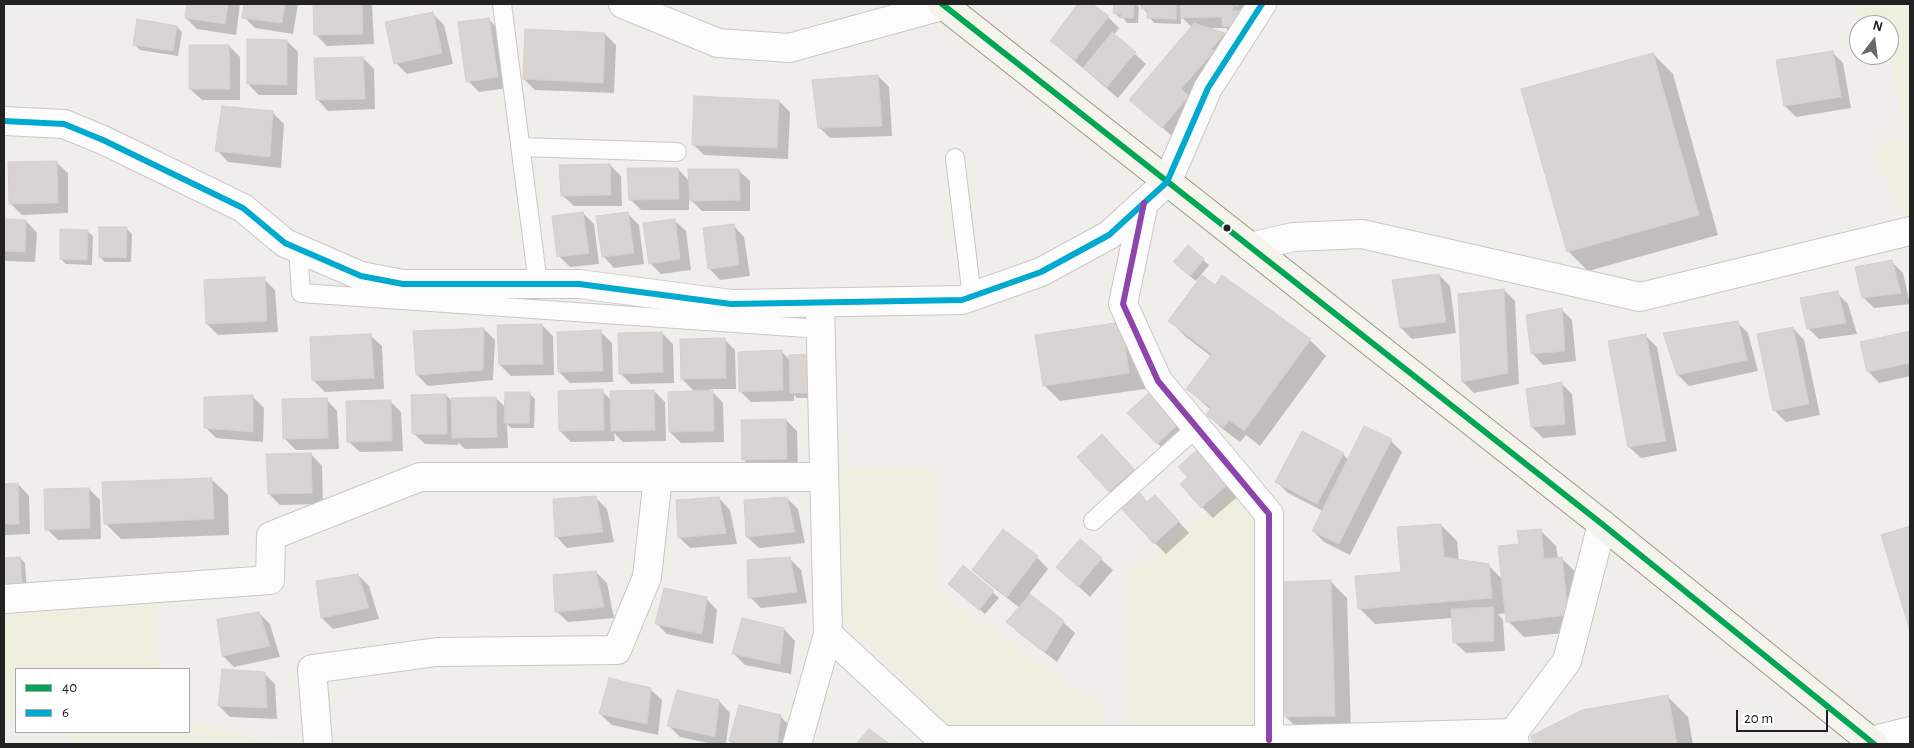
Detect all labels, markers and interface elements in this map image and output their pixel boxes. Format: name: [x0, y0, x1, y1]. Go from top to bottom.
north arrow: [1849, 15, 1899, 65]
text: N: [1871, 18, 1884, 34]
unlabelled marker: [1222, 223, 1232, 233]
legend: [15, 668, 190, 733]
text: 40: [62, 680, 77, 695]
scale bar: [1739, 700, 1832, 732]
text: 6: [62, 705, 69, 720]
text: 20 m: [1744, 711, 1773, 726]

